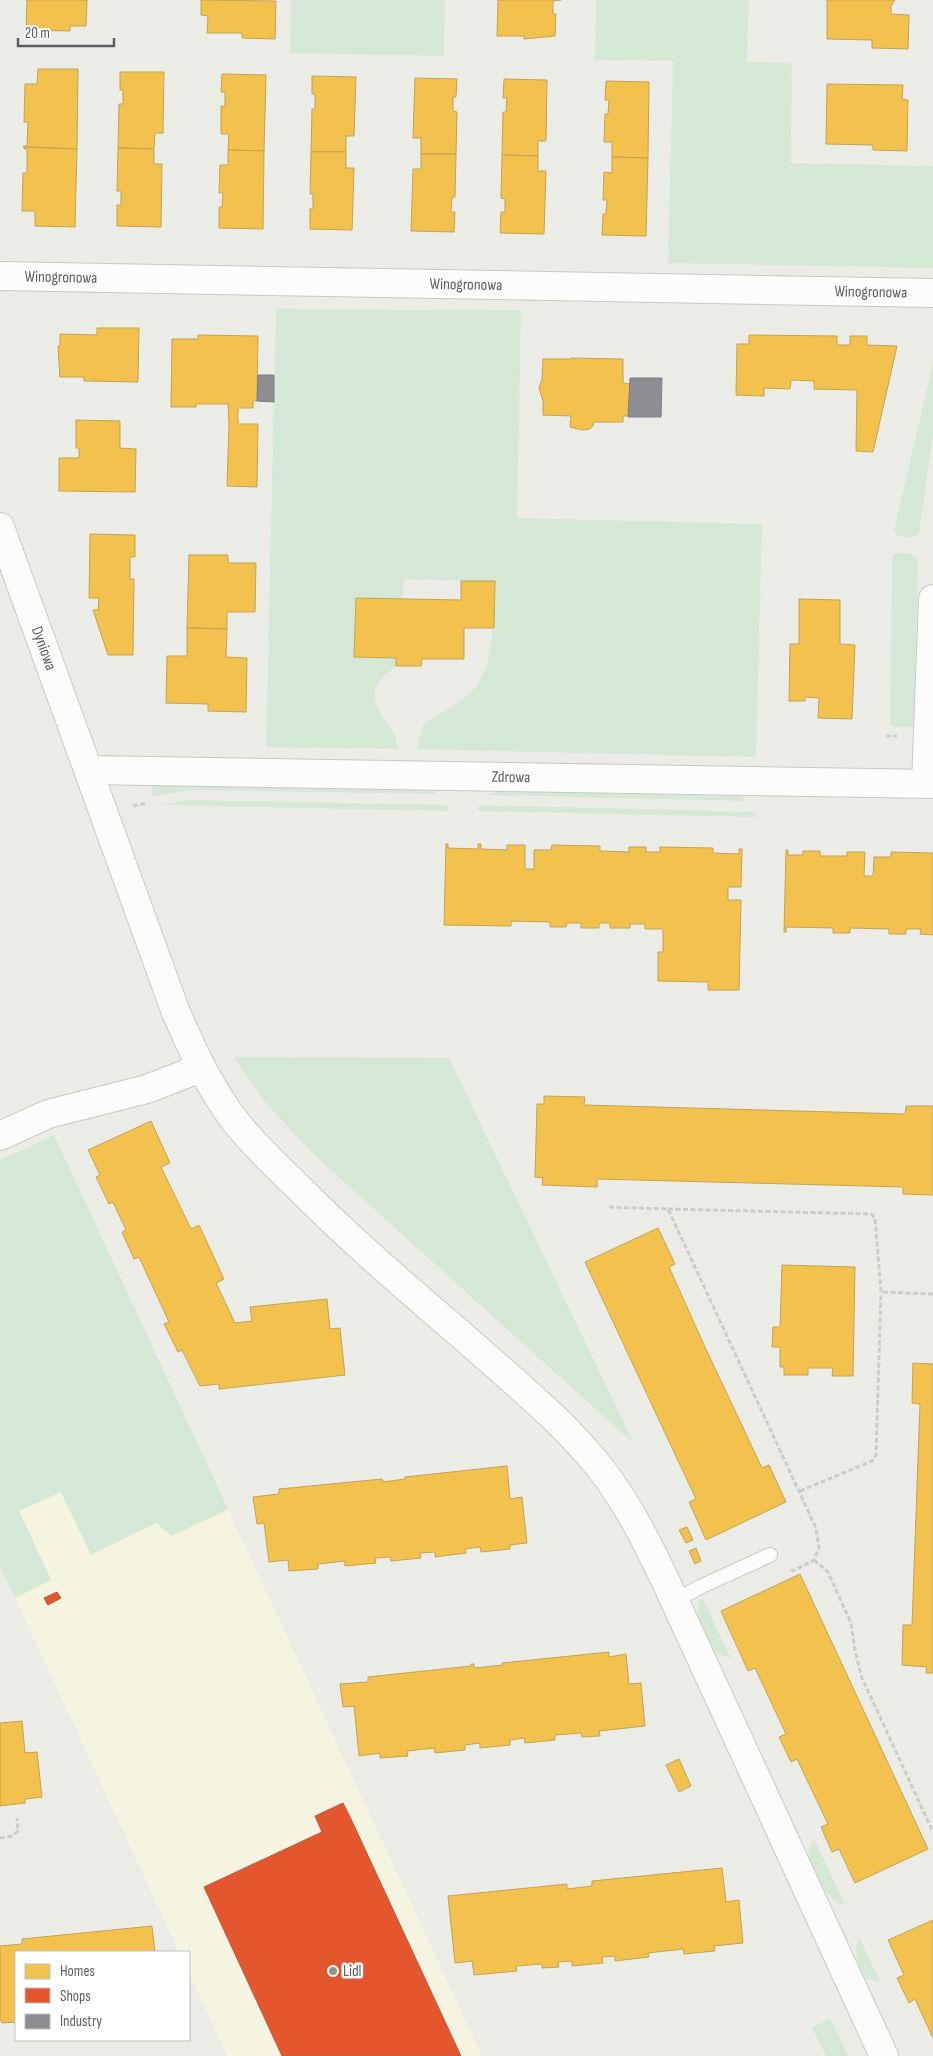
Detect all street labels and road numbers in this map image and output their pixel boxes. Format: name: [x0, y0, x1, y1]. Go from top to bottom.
street label: Winogronowa: [25, 267, 97, 287]
street label: Winogronowa: [429, 274, 502, 295]
street label: Winogronowa: [834, 282, 907, 302]
street label: Dyniowa: [27, 624, 61, 673]
street label: Zdrowa: [491, 767, 531, 787]

